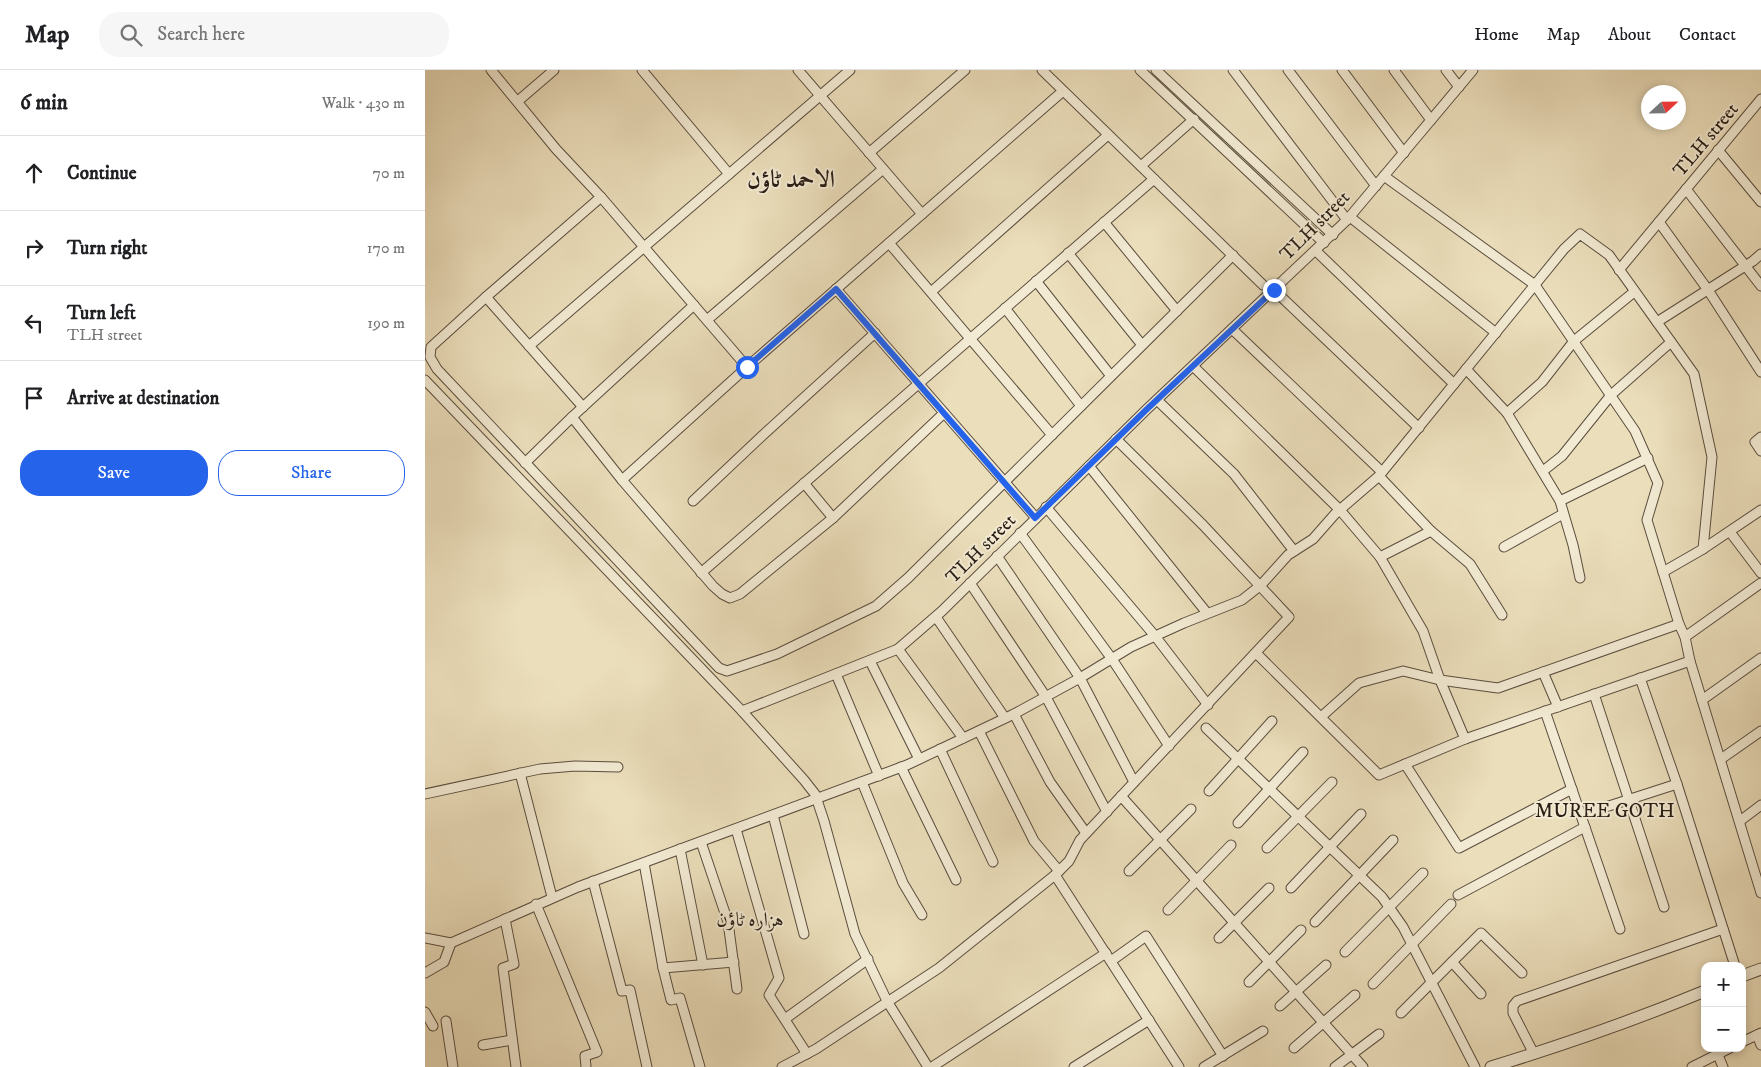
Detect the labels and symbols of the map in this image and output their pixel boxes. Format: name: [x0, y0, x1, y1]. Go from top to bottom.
north arrow: [1641, 85, 1686, 130]
street label: TLH street: [1668, 98, 1744, 182]
district label: الاحمد ٹاؤن: [747, 165, 835, 195]
street label: TLH street: [1275, 186, 1355, 266]
route end: [1263, 279, 1286, 302]
route start: [736, 356, 759, 379]
street label: TLH street: [941, 509, 1021, 589]
district label: MUREE GOTH: [1535, 799, 1675, 824]
district label: ہزارہ ٹاؤن: [716, 908, 784, 933]

